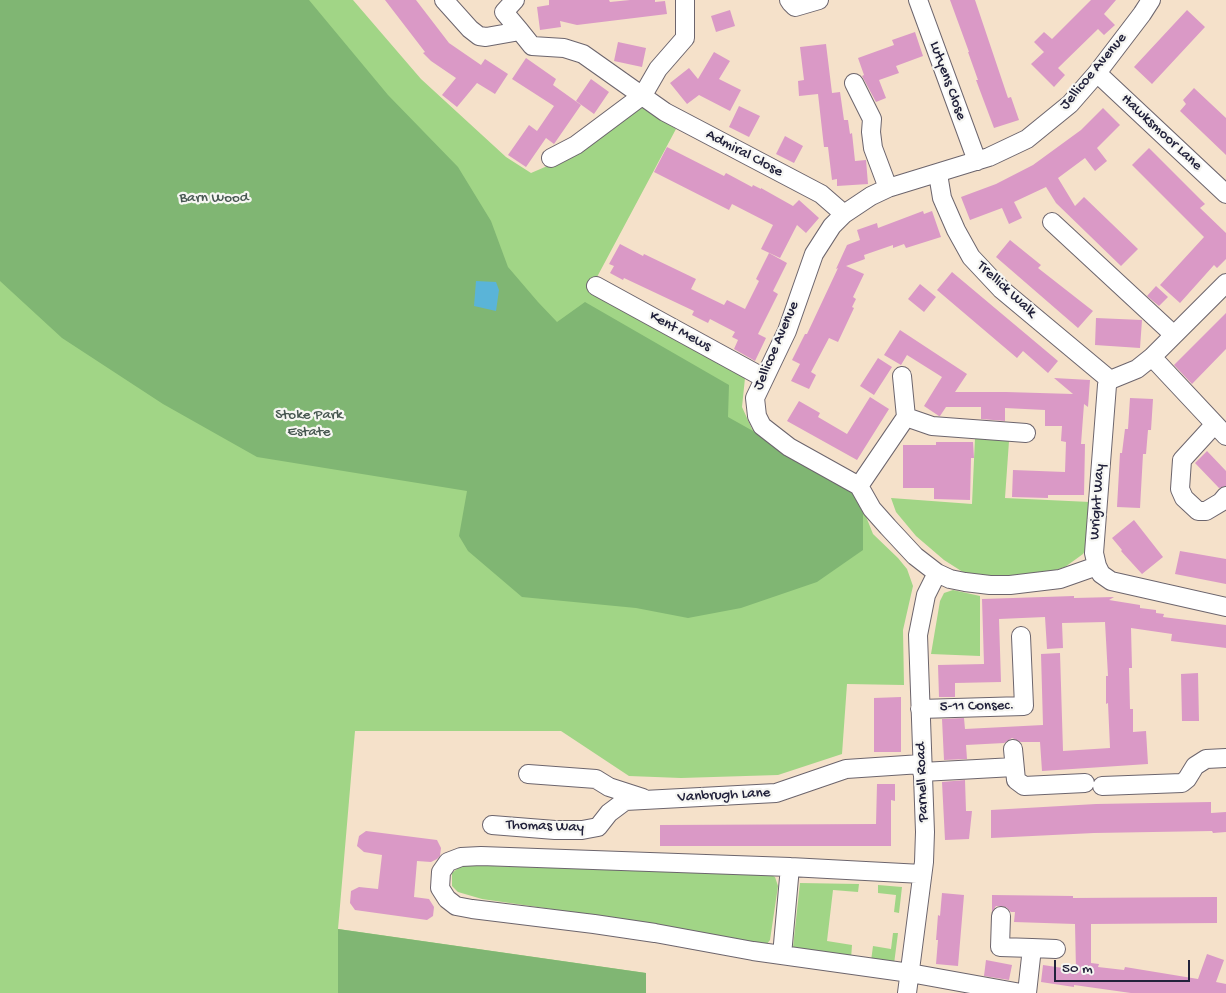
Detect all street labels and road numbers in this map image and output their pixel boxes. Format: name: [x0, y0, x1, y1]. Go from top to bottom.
street label: Jellicoe Avenue: [1057, 30, 1131, 114]
street label: Lutyens Close: [924, 39, 970, 123]
street label: Hawksmoor Lane: [1117, 91, 1205, 175]
street label: Admiral Close: [702, 126, 786, 182]
street label: Trellick Walk: [972, 258, 1040, 322]
street label: Jellicoe Avenue: [750, 299, 804, 393]
street label: Kent Mews: [646, 308, 714, 356]
street label: Wright Way: [1086, 463, 1110, 541]
street label: 5-11 Consec.: [940, 697, 1014, 717]
street label: Parnell Road: [913, 742, 933, 822]
street label: Vanbrugh Lane: [677, 785, 771, 807]
street label: Thomas Way: [506, 817, 584, 837]

